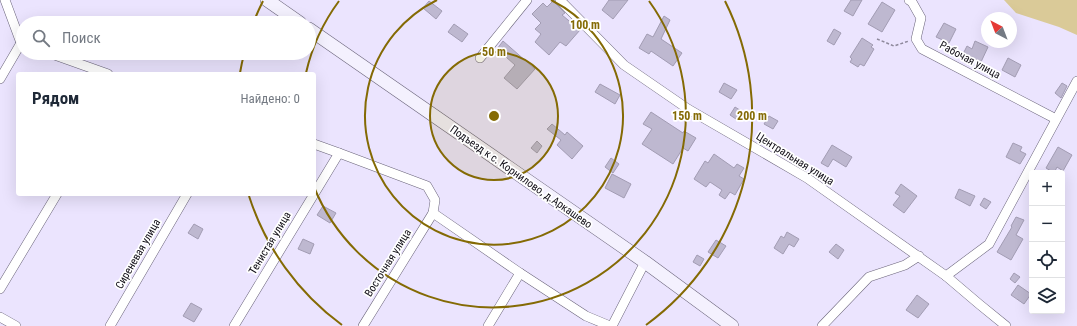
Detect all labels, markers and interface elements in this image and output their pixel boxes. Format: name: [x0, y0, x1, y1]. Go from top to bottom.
north arrow: [981, 12, 1017, 48]
search box: [16, 16, 316, 60]
text: 100 m: [570, 18, 600, 32]
icon: search: [30, 27, 52, 49]
text: Поиск: [62, 29, 101, 47]
street label: Рабочая улица: [937, 38, 1003, 82]
text: 50 m: [482, 45, 506, 59]
text: Рядом: [32, 88, 79, 108]
text: Найдено: 0: [240, 91, 300, 106]
centre of rings: [487, 109, 501, 123]
text: 150 m: [672, 109, 702, 123]
text: 200 m: [737, 109, 767, 123]
street label: Подъезд к с. Корнилово, д.Аркашево: [447, 123, 595, 232]
street label: Центральная улица: [754, 130, 836, 188]
map controls: [1029, 170, 1065, 314]
button: +: [1029, 170, 1065, 206]
button: −: [1029, 206, 1065, 242]
street label: Тенистая улица: [246, 209, 294, 277]
street label: Сиреневая улица: [113, 217, 163, 291]
street label: Восточная улица: [362, 227, 414, 299]
button: locate: [1029, 242, 1065, 278]
button: layers: [1029, 278, 1065, 314]

